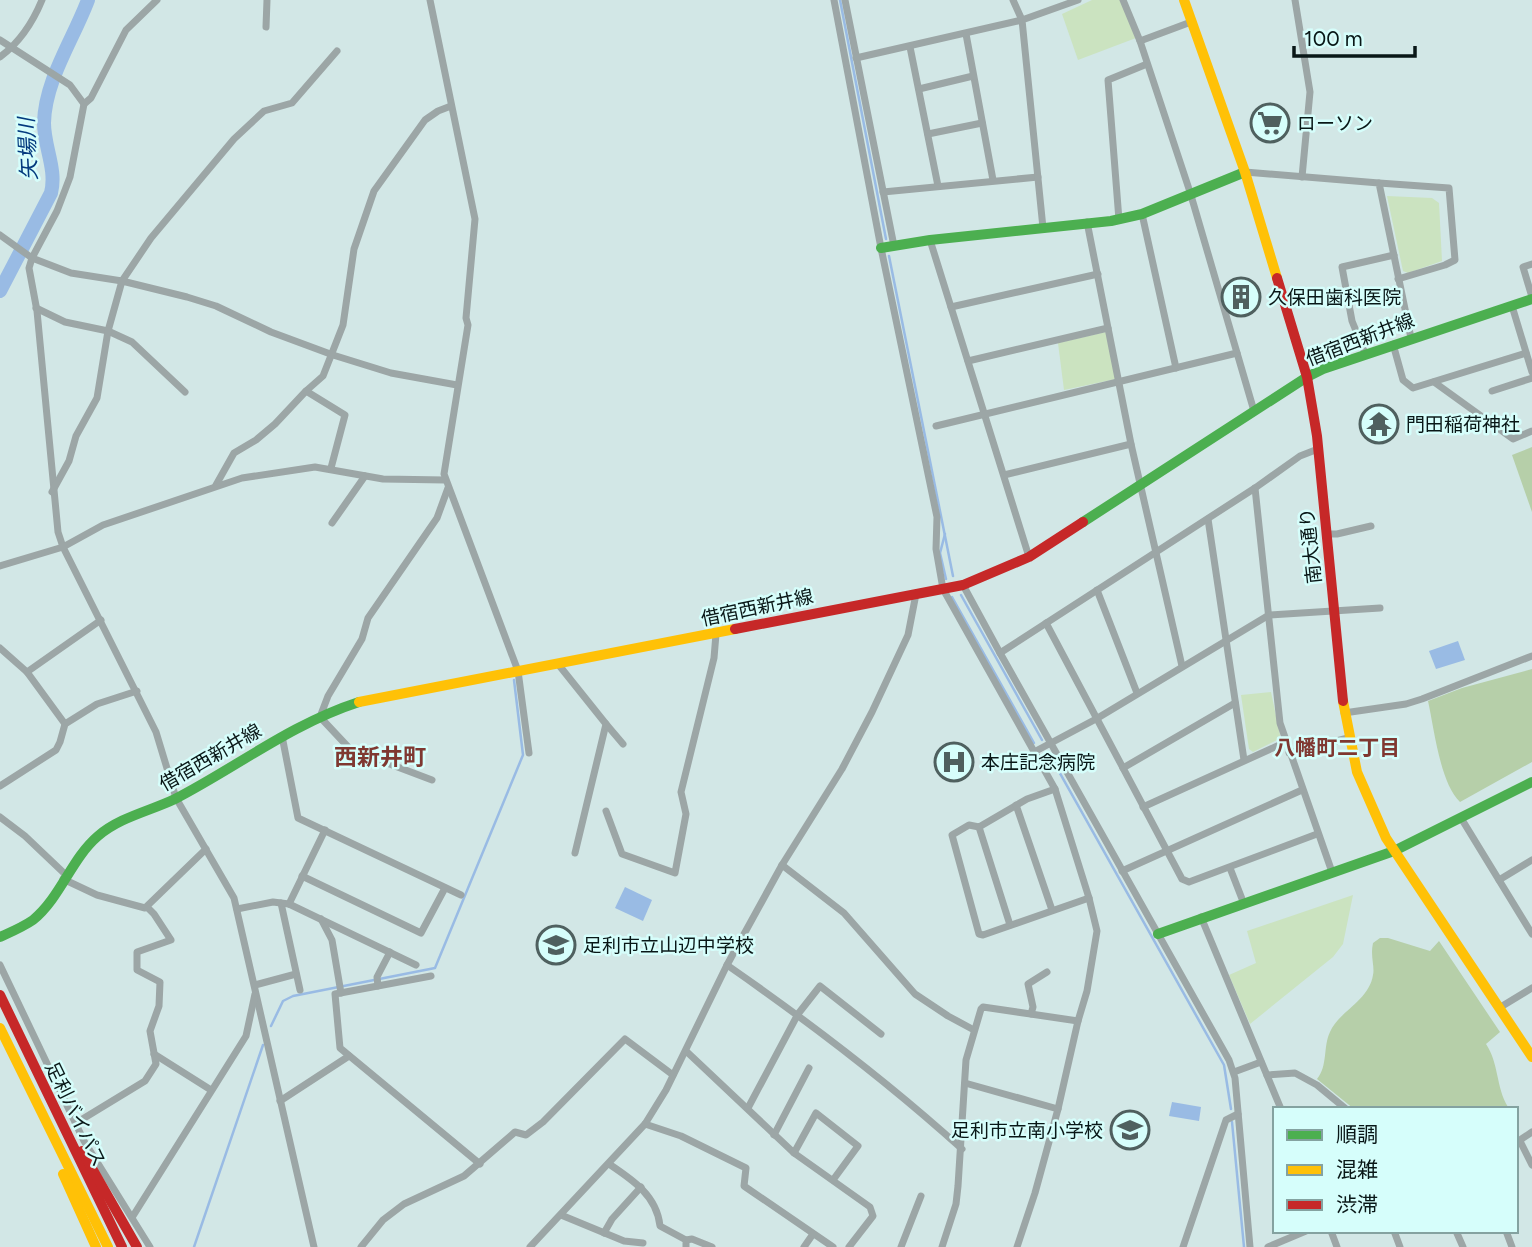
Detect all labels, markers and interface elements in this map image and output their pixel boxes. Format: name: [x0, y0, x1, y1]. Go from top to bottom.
scale bar: [1294, 14, 1415, 58]
text: 100 m: [1304, 26, 1363, 51]
supermarket icon: ローソン: [1249, 102, 1291, 144]
place label: ローソン: [1297, 112, 1373, 135]
water label: 矢場川: [13, 115, 42, 181]
building icon: 久保田歯科医院: [1220, 276, 1262, 318]
place label: 久保田歯科医院: [1268, 286, 1401, 309]
street label: 借宿西新井線: [1303, 308, 1418, 371]
temple icon: 門田稲荷神社: [1358, 403, 1400, 445]
place label: 門田稲荷神社: [1406, 413, 1520, 436]
street label: 南大通り: [1295, 507, 1326, 585]
street label: 借宿西新井線: [699, 584, 815, 631]
street label: 借宿西新井線: [155, 719, 265, 796]
district label: 八幡町二丁目: [1274, 735, 1400, 760]
hospital icon: 本庄記念病院: [933, 741, 975, 783]
district label: 西新井町: [334, 743, 426, 771]
place label: 本庄記念病院: [981, 751, 1095, 774]
school or university icon: 足利市立山辺中学校: [535, 924, 577, 966]
place label: 足利市立山辺中学校: [583, 934, 754, 957]
street label: 足利バイパス: [40, 1058, 111, 1170]
legend: [1273, 1107, 1518, 1233]
school or university icon: 足利市立南小学校: [1109, 1109, 1151, 1151]
place label: 足利市立南小学校: [951, 1119, 1103, 1142]
text: 順調: [1336, 1122, 1378, 1147]
text: 混雑: [1336, 1157, 1378, 1182]
text: 渋滞: [1336, 1192, 1378, 1217]

